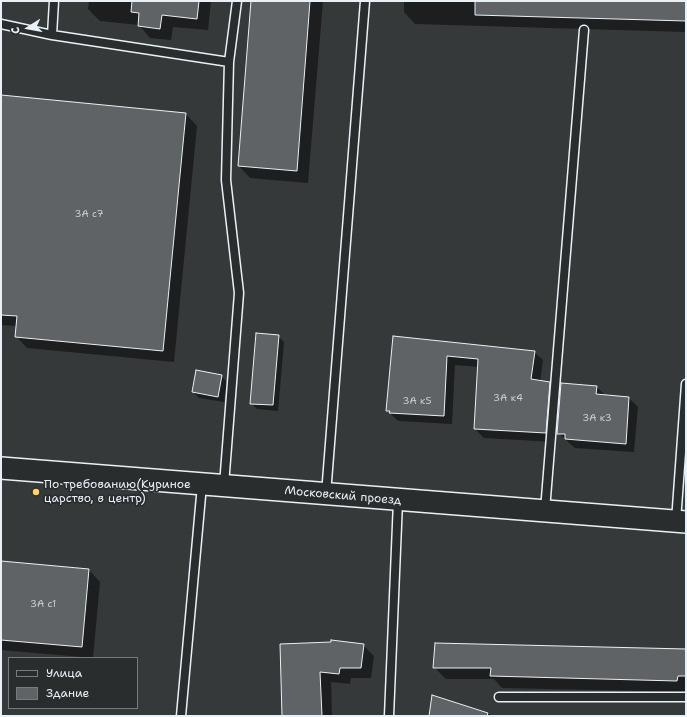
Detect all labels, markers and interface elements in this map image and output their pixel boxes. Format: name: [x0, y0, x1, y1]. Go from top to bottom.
north arrow: [8, 8, 48, 48]
text: С: [8, 26, 24, 35]
house number: 3А с7: [74, 208, 104, 220]
house number: 3А к4: [493, 392, 523, 404]
house number: 3А к5: [402, 395, 432, 407]
house number: 3А к3: [582, 412, 612, 424]
place label: По требованию(Куриное царство, в центр): [44, 478, 191, 506]
street label: Московский проезд: [284, 484, 402, 508]
marker: По требованию(Куриное царство, в центр): [31, 487, 41, 497]
house number: 3А с1: [30, 598, 56, 610]
legend: [8, 657, 138, 709]
text: Улица: [46, 665, 82, 681]
text: Здание: [46, 685, 89, 701]

